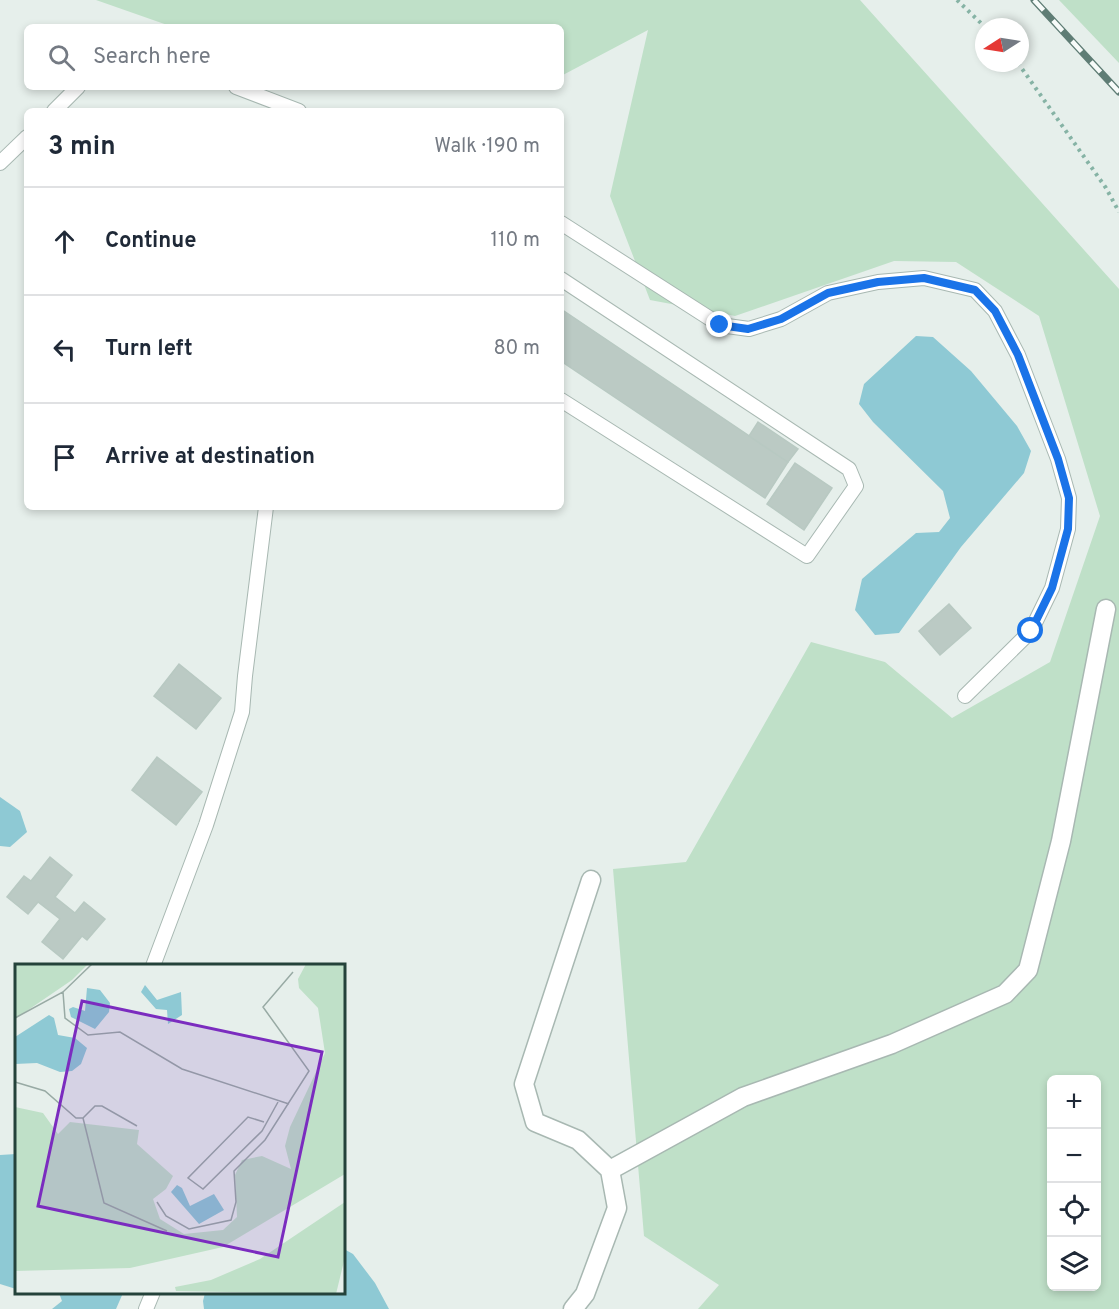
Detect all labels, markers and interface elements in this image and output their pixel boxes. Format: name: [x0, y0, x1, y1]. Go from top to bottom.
north arrow: [975, 18, 1029, 72]
search box: [24, 24, 564, 90]
icon: search: [45, 41, 78, 74]
text: Search here: [93, 44, 211, 71]
text: 3 min: [48, 131, 116, 164]
text: Walk · 190 m: [434, 134, 540, 160]
icon: ahead: [48, 225, 81, 258]
text: Continue: [105, 228, 196, 255]
text: 110 m: [491, 228, 540, 254]
route end: [706, 311, 732, 337]
icon: left: [48, 333, 81, 366]
text: Turn left: [105, 336, 193, 363]
text: 80 m: [494, 336, 540, 362]
icon: arrive: [48, 441, 81, 474]
text: Arrive at destination: [105, 444, 315, 471]
route start: [1017, 617, 1043, 643]
inset map: [15, 964, 345, 1294]
map controls: [1047, 1075, 1101, 1291]
button: +: [1047, 1075, 1101, 1129]
button: −: [1047, 1129, 1101, 1183]
button: locate: [1047, 1183, 1101, 1237]
button: layers: [1047, 1237, 1101, 1291]

